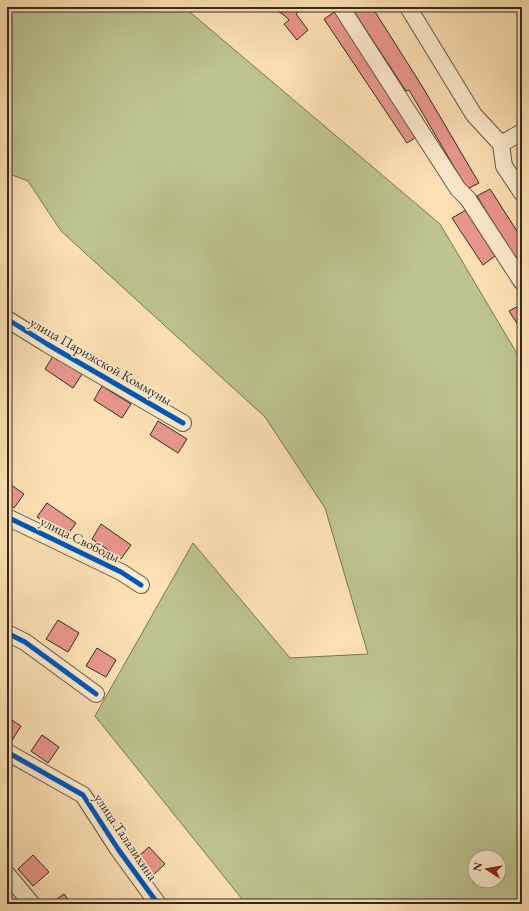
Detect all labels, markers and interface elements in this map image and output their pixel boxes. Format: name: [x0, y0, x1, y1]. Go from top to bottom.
street label: улица Парижской Коммуны: [27, 313, 176, 409]
street label: улица Свободы: [37, 512, 123, 566]
street label: улица Талалихина: [90, 790, 162, 885]
north arrow: [467, 849, 507, 889]
text: N: [469, 861, 485, 873]

